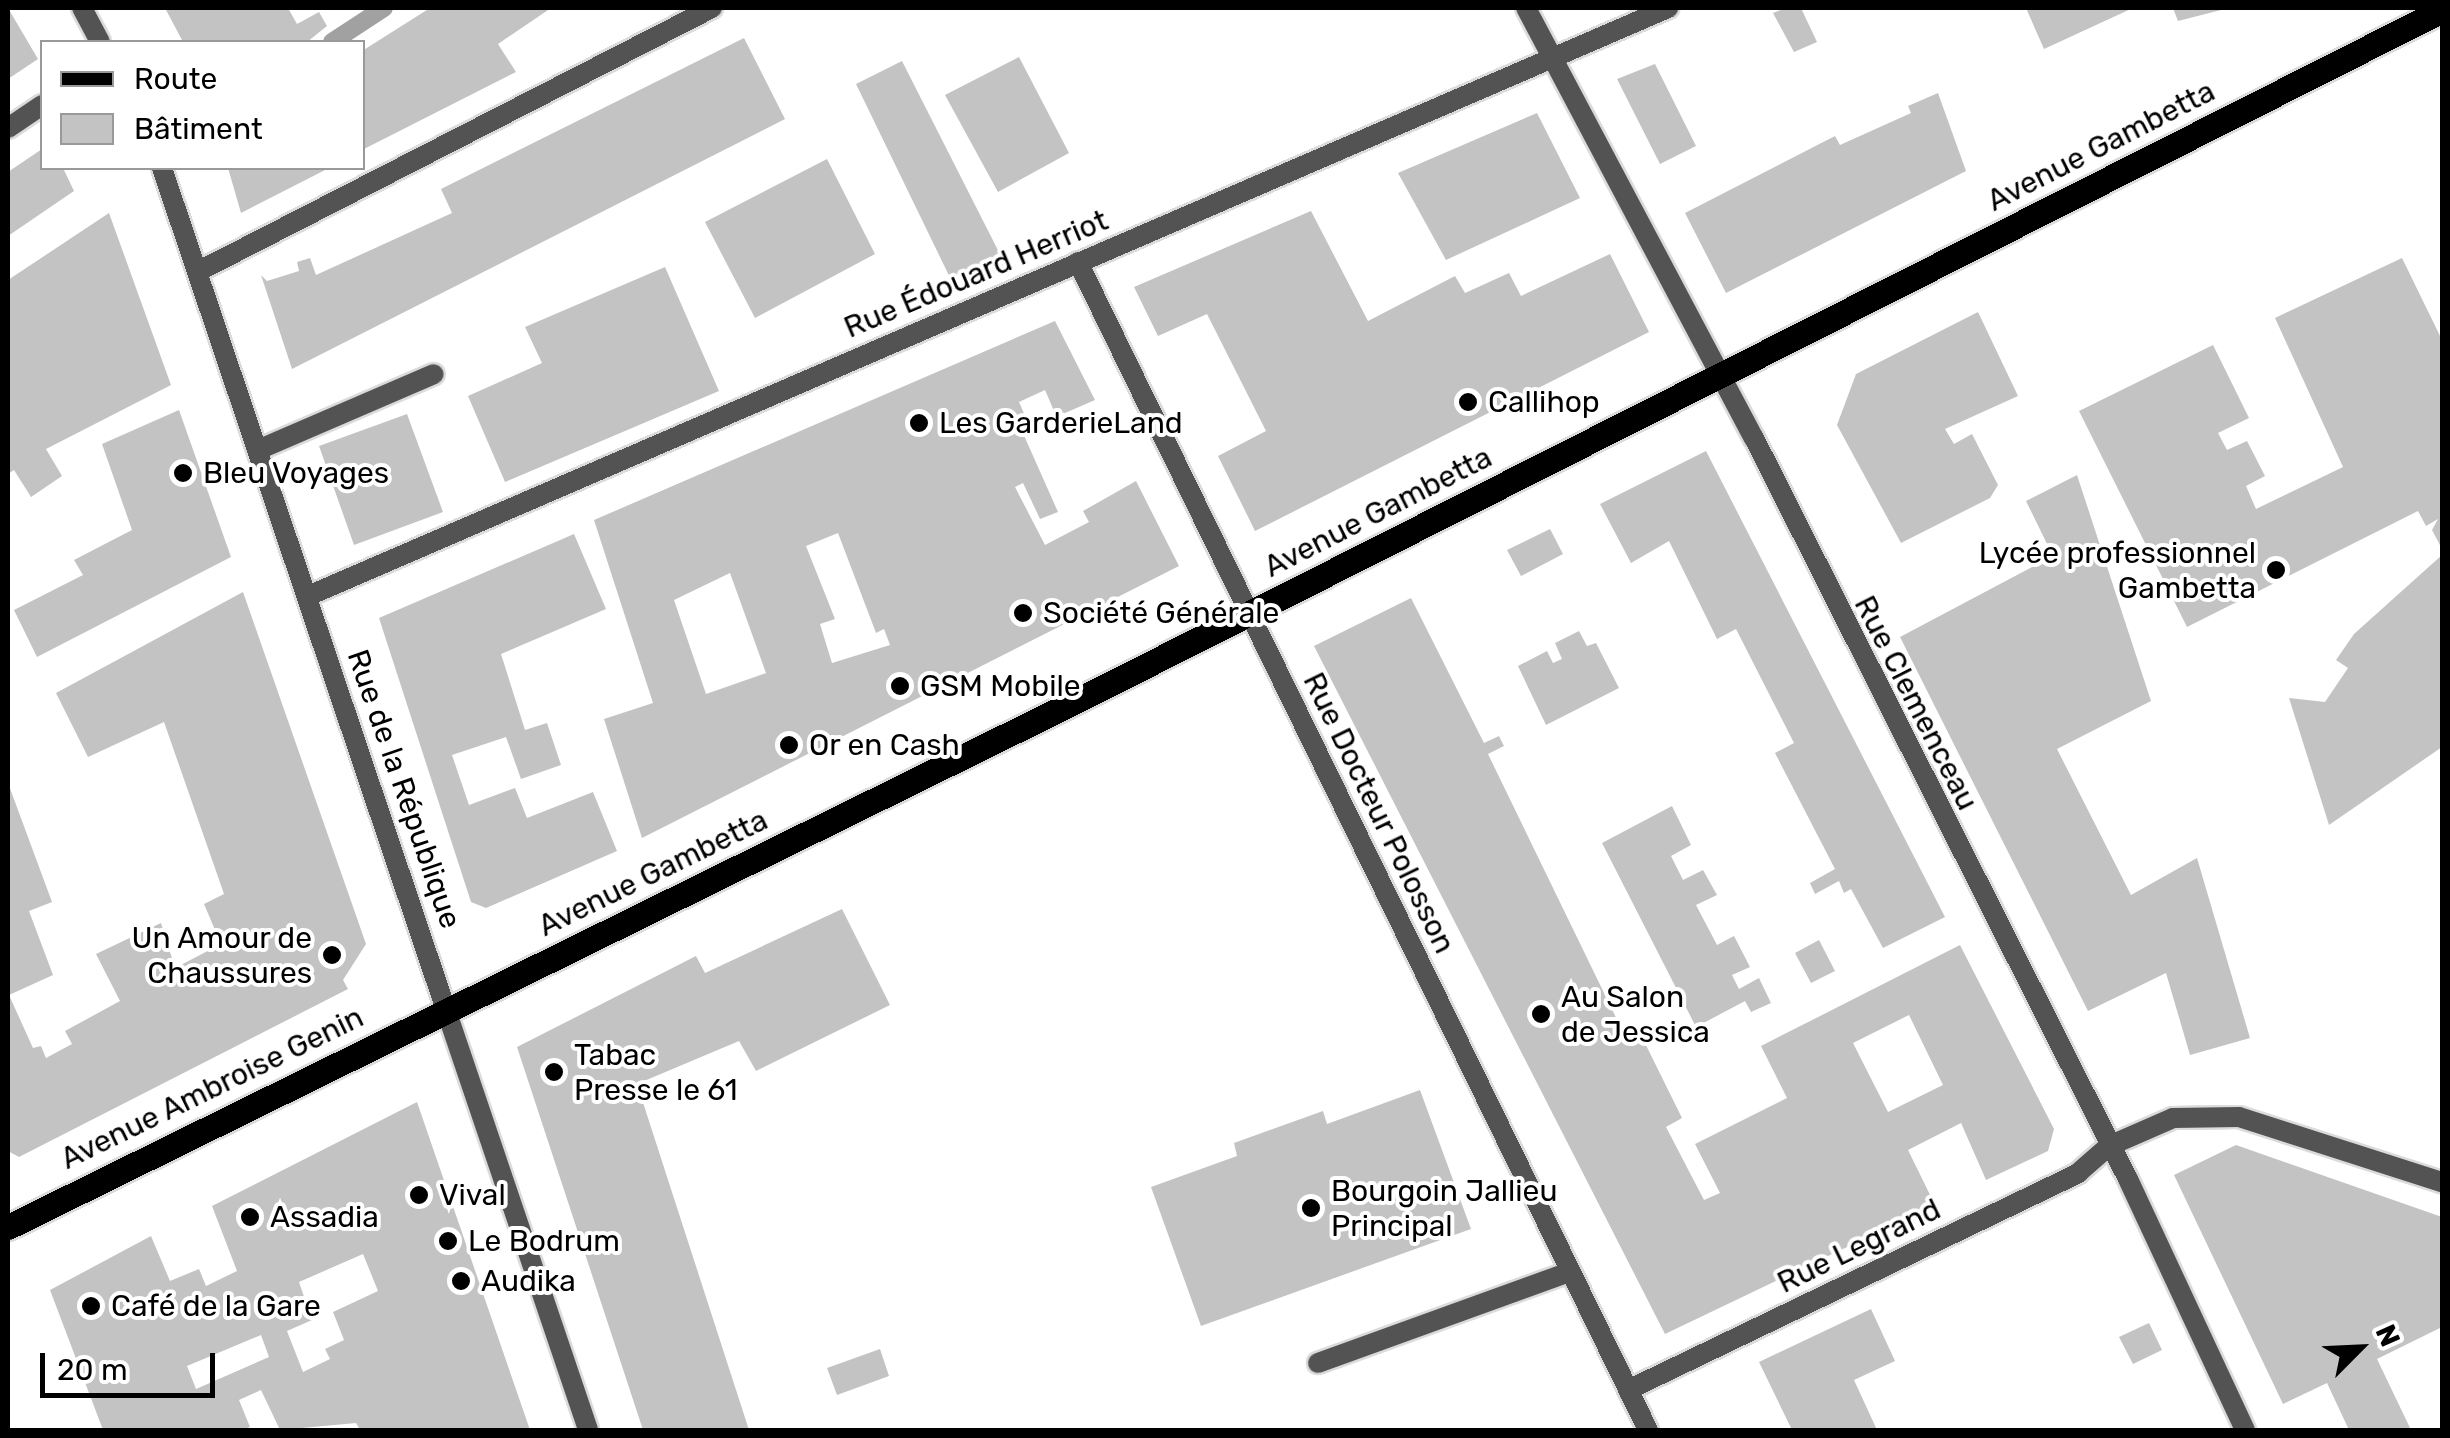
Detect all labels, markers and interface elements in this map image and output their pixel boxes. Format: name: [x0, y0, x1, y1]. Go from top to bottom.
legend: [40, 40, 365, 170]
text: Route: [134, 61, 217, 97]
street label: Avenue Gambetta: [1981, 73, 2221, 219]
text: Bâtiment: [134, 111, 263, 147]
street label: Rue Édouard Herriot: [839, 202, 1113, 346]
place label: Callihop: [1488, 384, 1600, 420]
marker: Callihop: [1457, 391, 1479, 413]
place label: Les GarderieLand: [939, 405, 1183, 441]
marker: Les GarderieLand: [908, 412, 930, 434]
street label: Avenue Gambetta: [1258, 439, 1498, 585]
place label: Bleu Voyages: [203, 455, 390, 491]
marker: Bleu Voyages: [172, 462, 194, 484]
place label: Lycée professionnel Gambetta: [1979, 535, 2256, 606]
marker: Lycée professionnel Gambetta: [2265, 559, 2287, 581]
street label: Rue Clemenceau: [1846, 590, 1986, 816]
place label: Société Générale: [1043, 595, 1279, 631]
marker: Société Générale: [1012, 602, 1034, 624]
street label: Rue de la République: [339, 645, 469, 933]
street label: Rue Docteur Polosson: [1295, 666, 1463, 960]
place label: GSM Mobile: [920, 668, 1080, 704]
marker: GSM Mobile: [889, 675, 911, 697]
place label: Or en Cash: [809, 727, 960, 763]
marker: Or en Cash: [778, 734, 800, 756]
street label: Avenue Gambetta: [532, 802, 774, 944]
place label: Un Amour de Chaussures: [130, 920, 312, 990]
marker: Un Amour de Chaussures: [321, 944, 343, 966]
place label: Au Salon de Jessica: [1561, 979, 1710, 1050]
street label: Avenue Ambroise Genin: [54, 999, 370, 1177]
marker: Au Salon de Jessica: [1530, 1003, 1552, 1025]
place label: Tabac Presse le 61: [574, 1037, 738, 1108]
marker: Tabac Presse le 61: [543, 1061, 565, 1083]
place label: Bourgoin Jallieu Principal: [1331, 1173, 1557, 1244]
place label: Vival: [439, 1177, 506, 1213]
marker: Vival: [408, 1184, 430, 1206]
street label: Rue Legrand: [1772, 1191, 1946, 1301]
marker: Bourgoin Jallieu Principal: [1300, 1197, 1322, 1219]
place label: Assadia: [270, 1199, 379, 1235]
marker: Assadia: [239, 1206, 261, 1228]
place label: Le Bodrum: [468, 1223, 620, 1259]
marker: Le Bodrum: [437, 1230, 459, 1252]
place label: Audika: [481, 1263, 576, 1299]
marker: Audika: [450, 1270, 472, 1292]
place label: Café de la Gare: [111, 1288, 321, 1324]
marker: Café de la Gare: [80, 1295, 102, 1317]
north arrow: [2310, 1298, 2410, 1398]
text: N: [2369, 1320, 2407, 1351]
scale bar: [45, 1333, 220, 1395]
text: 20 m: [57, 1352, 128, 1388]

